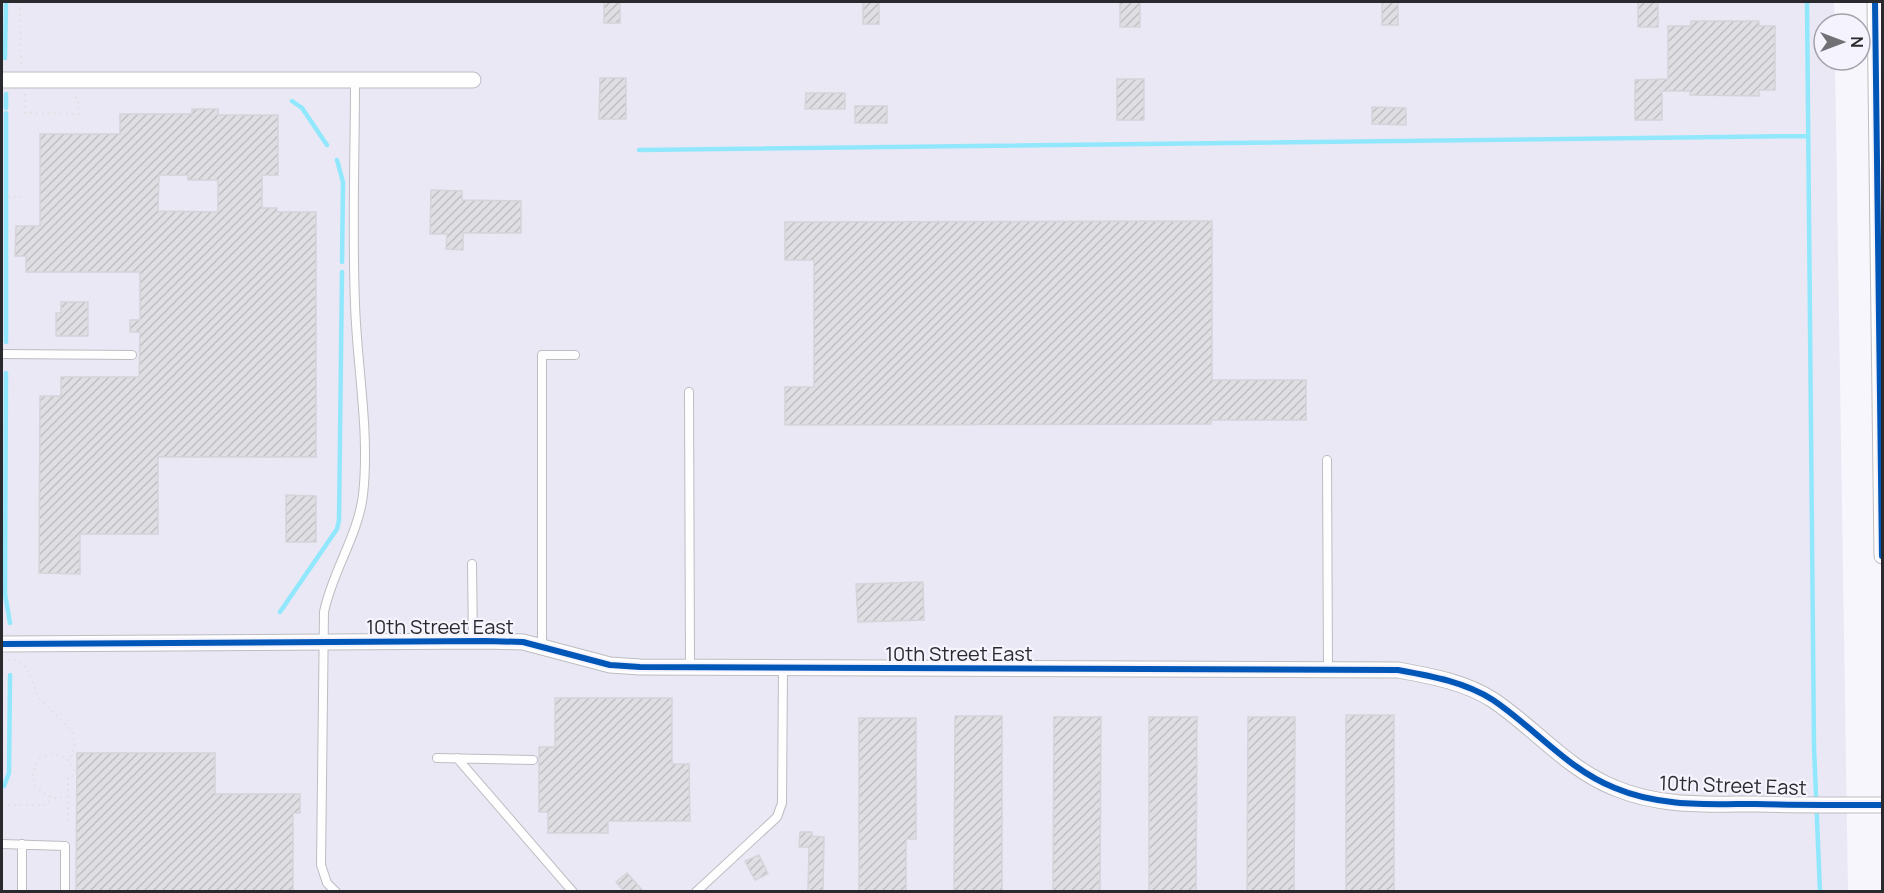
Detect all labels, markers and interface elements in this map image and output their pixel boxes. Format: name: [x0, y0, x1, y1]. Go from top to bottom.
north arrow: [1812, 12, 1872, 72]
text: N: [1846, 36, 1868, 48]
street label: 10th Street East: [366, 613, 514, 640]
street label: 10th Street East: [885, 640, 1033, 667]
street label: 10th Street East: [1659, 769, 1807, 801]

